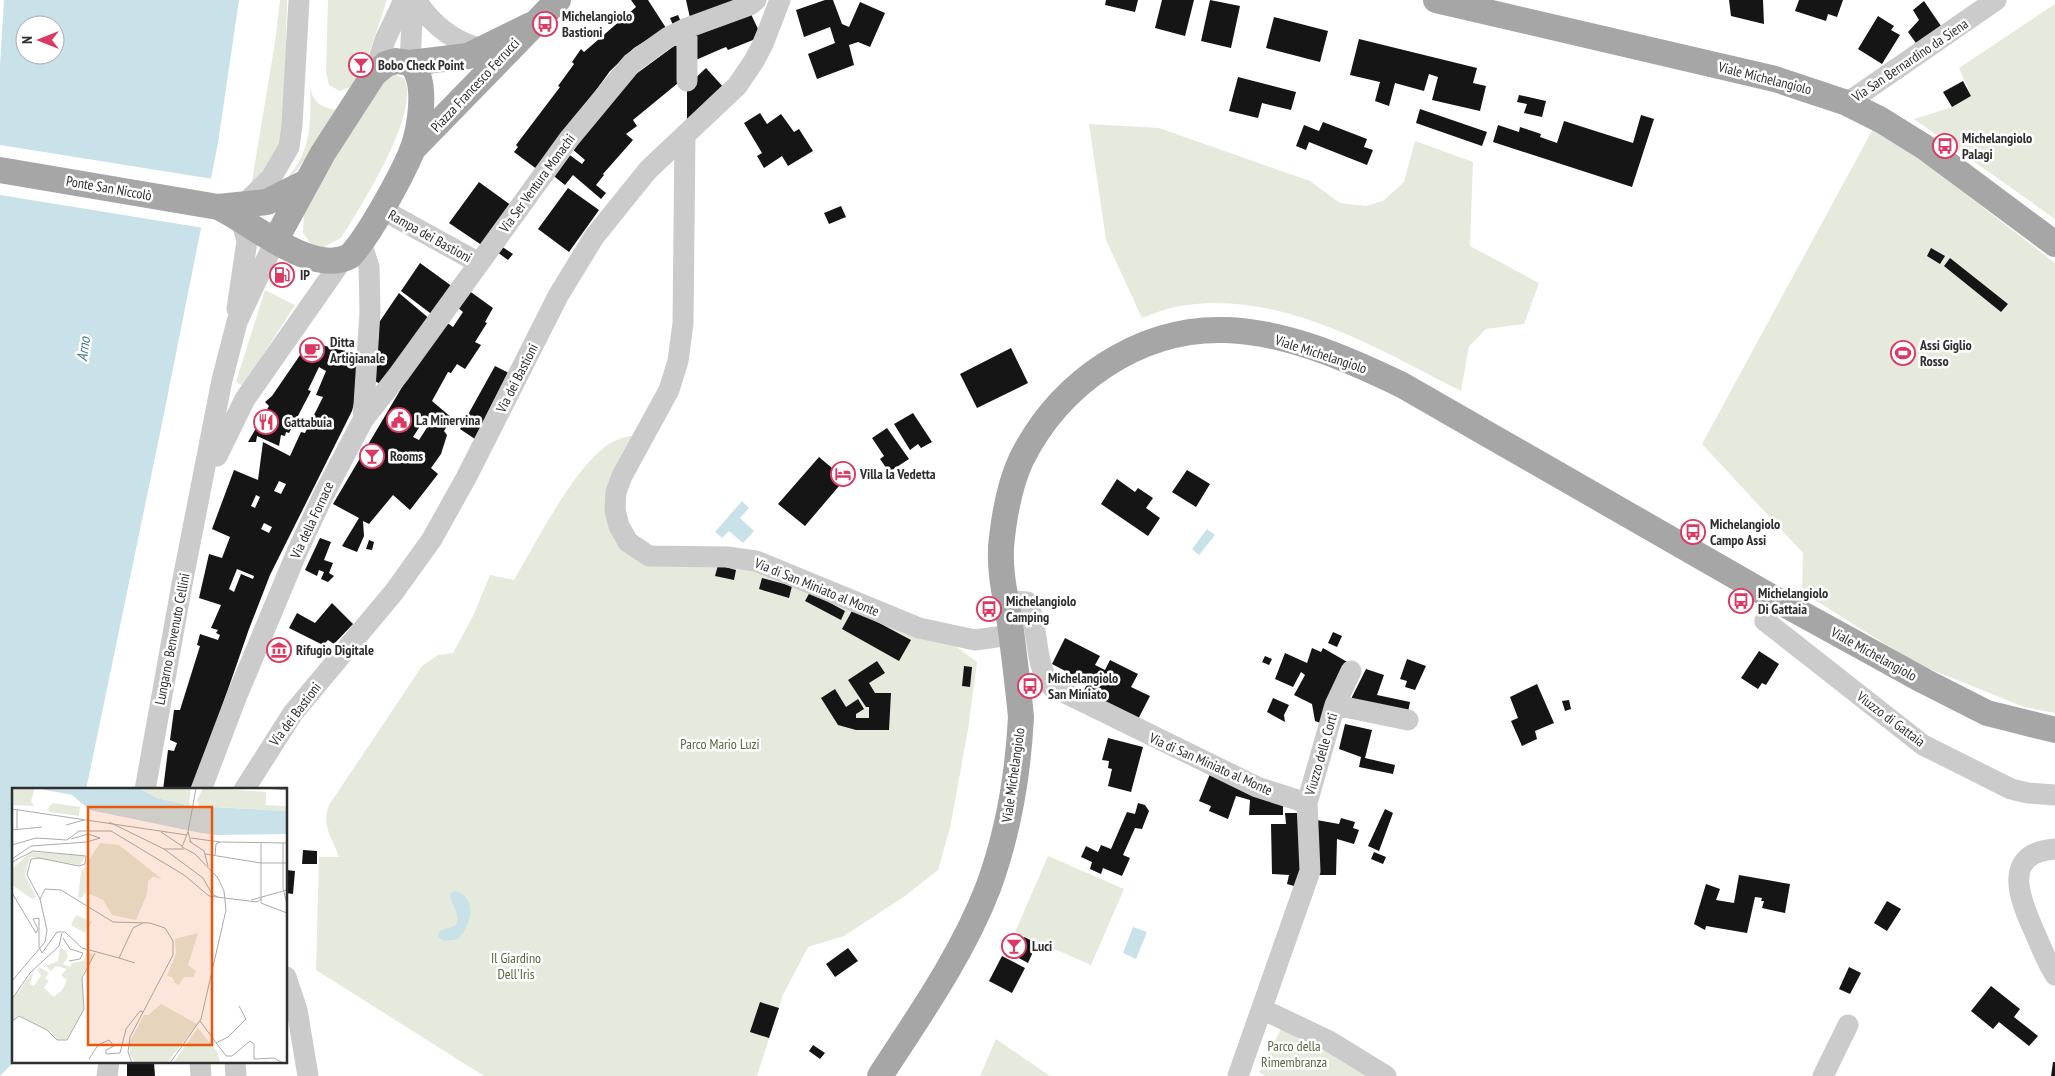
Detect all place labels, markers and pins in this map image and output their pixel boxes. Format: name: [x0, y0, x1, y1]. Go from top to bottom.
place label: Michelangiolo Bastioni: [562, 7, 632, 41]
bus stop icon: Michelangiolo Bastioni: [532, 11, 558, 37]
bar icon: Bobo Check Point: [348, 52, 374, 78]
place label: Bobo Check Point: [378, 56, 464, 74]
place label: Michelangiolo Palagi: [1962, 129, 2032, 163]
bus stop icon: Michelangiolo Palagi: [1932, 133, 1958, 159]
fuel station icon: IP: [269, 262, 295, 288]
place label: IP: [300, 266, 310, 284]
place label: Ditta Artigianale: [329, 333, 385, 367]
place label: Assi Giglio Rosso: [1919, 336, 1972, 370]
cafe icon: Ditta Artigianale: [299, 337, 325, 363]
sports icon: Assi Giglio Rosso: [1890, 340, 1916, 366]
public building icon: La Minervina: [386, 407, 412, 433]
restaurant icon: Gattabuia: [253, 409, 279, 435]
place label: La Minervina: [416, 411, 480, 429]
place label: Gattabuia: [284, 413, 332, 431]
bar icon: Rooms: [359, 443, 385, 469]
place label: Rooms: [390, 447, 423, 465]
hotel icon: Villa la Vedetta: [830, 461, 856, 487]
place label: Villa la Vedetta: [859, 465, 936, 483]
place label: Michelangiolo Campo Assi: [1710, 515, 1780, 549]
bus stop icon: Michelangiolo Campo Assi: [1680, 519, 1706, 545]
place label: Michelangiolo Di Gattaia: [1758, 584, 1828, 618]
bus stop icon: Michelangiolo Di Gattaia: [1728, 588, 1754, 614]
place label: Michelangiolo Camping: [1006, 592, 1076, 626]
bus stop icon: Michelangiolo Camping: [976, 596, 1002, 622]
museum icon: Rifugio Digitale: [266, 637, 292, 663]
place label: Rifugio Digitale: [296, 641, 374, 659]
place label: Michelangiolo San Miniato: [1048, 669, 1118, 703]
bus stop icon: Michelangiolo San Miniato: [1017, 673, 1043, 699]
bar icon: Luci: [1001, 933, 1027, 959]
place label: Luci: [1032, 937, 1052, 955]

